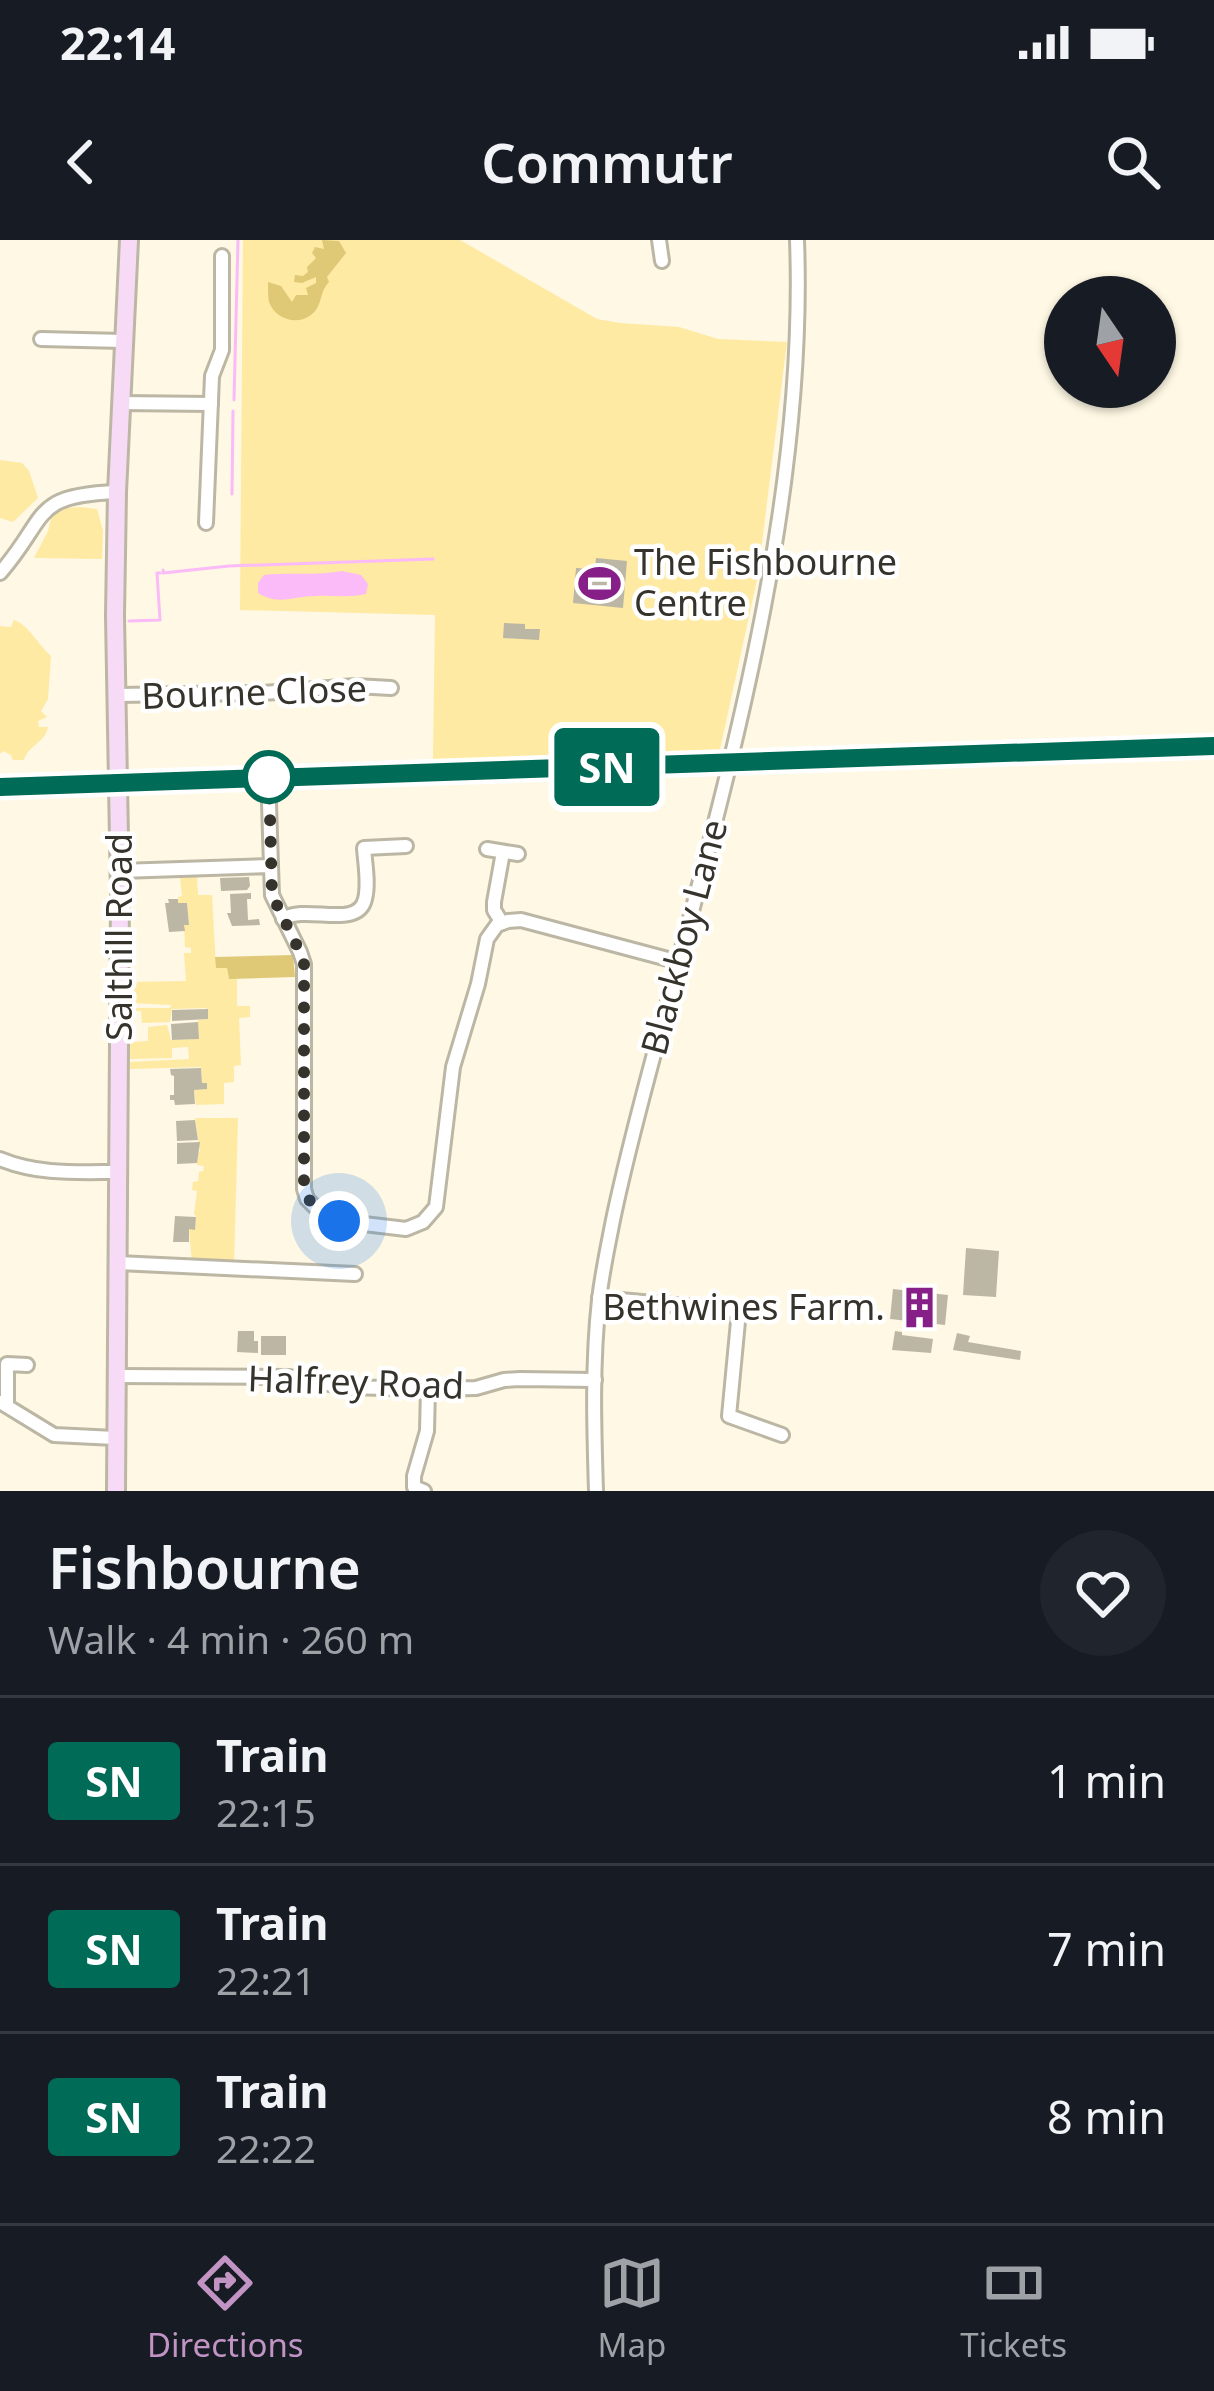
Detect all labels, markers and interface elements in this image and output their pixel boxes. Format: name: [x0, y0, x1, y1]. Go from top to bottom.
text: 22:14: [60, 12, 176, 73]
text: Commutr: [481, 125, 733, 199]
icon: back: [48, 129, 114, 195]
icon: search: [1100, 129, 1166, 195]
north arrow: [1044, 276, 1176, 408]
map controls: [1044, 276, 1176, 408]
place label: The Fishbourne Centre: [634, 537, 897, 627]
sports icon: The Fishbourne Centre: [577, 560, 623, 606]
street label: Bourne Close: [140, 663, 368, 720]
line badge: SN: [553, 728, 661, 806]
text: SN: [578, 738, 636, 795]
unlabelled marker: [244, 752, 294, 802]
street label: Blackboy Lane: [629, 814, 738, 1060]
street label: Salthill Road: [94, 833, 143, 1041]
your location: [309, 1191, 369, 1251]
place label: Bethwines Farm.: [602, 1282, 885, 1331]
building icon: Bethwines Farm.: [896, 1284, 942, 1330]
street label: Halfrey Road: [247, 1353, 465, 1410]
text: Fishbourne: [48, 1528, 361, 1606]
button: heart: [1040, 1530, 1166, 1656]
text: Walk · 4 min · 260 m: [48, 1612, 414, 1665]
text: Train: [216, 1724, 329, 1785]
text: 1 min: [1047, 1750, 1166, 1811]
text: SN: [85, 1752, 143, 1809]
text: 22:15: [216, 1785, 316, 1838]
text: Train: [216, 1892, 329, 1953]
text: 7 min: [1047, 1918, 1166, 1979]
text: SN: [85, 1920, 143, 1977]
text: 22:21: [216, 1953, 316, 2006]
text: Train: [216, 2060, 329, 2121]
text: 8 min: [1047, 2086, 1166, 2147]
text: SN: [85, 2088, 143, 2145]
text: 22:22: [216, 2121, 316, 2174]
tab: Directions: [147, 2250, 304, 2367]
tab: Map: [598, 2250, 666, 2367]
tab: Tickets: [960, 2250, 1067, 2367]

